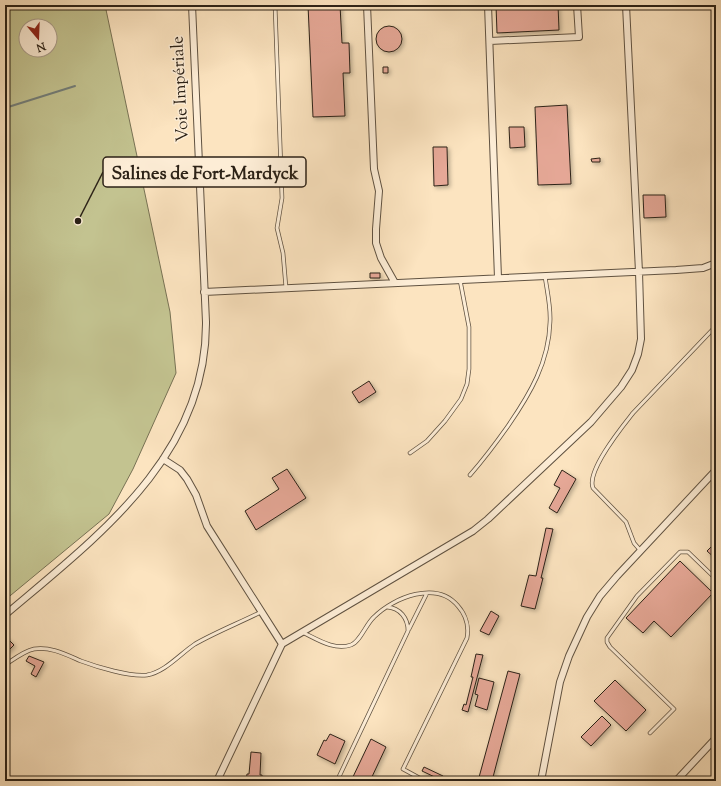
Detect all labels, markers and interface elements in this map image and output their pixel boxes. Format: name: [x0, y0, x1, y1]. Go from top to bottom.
north arrow: [18, 18, 58, 58]
street label: Voie Impériale: [166, 35, 196, 143]
text: N: [34, 37, 49, 56]
callout: Salines de Fort-Mardyck: [103, 157, 306, 187]
text: Salines de Fort-Mardyck: [111, 162, 299, 188]

